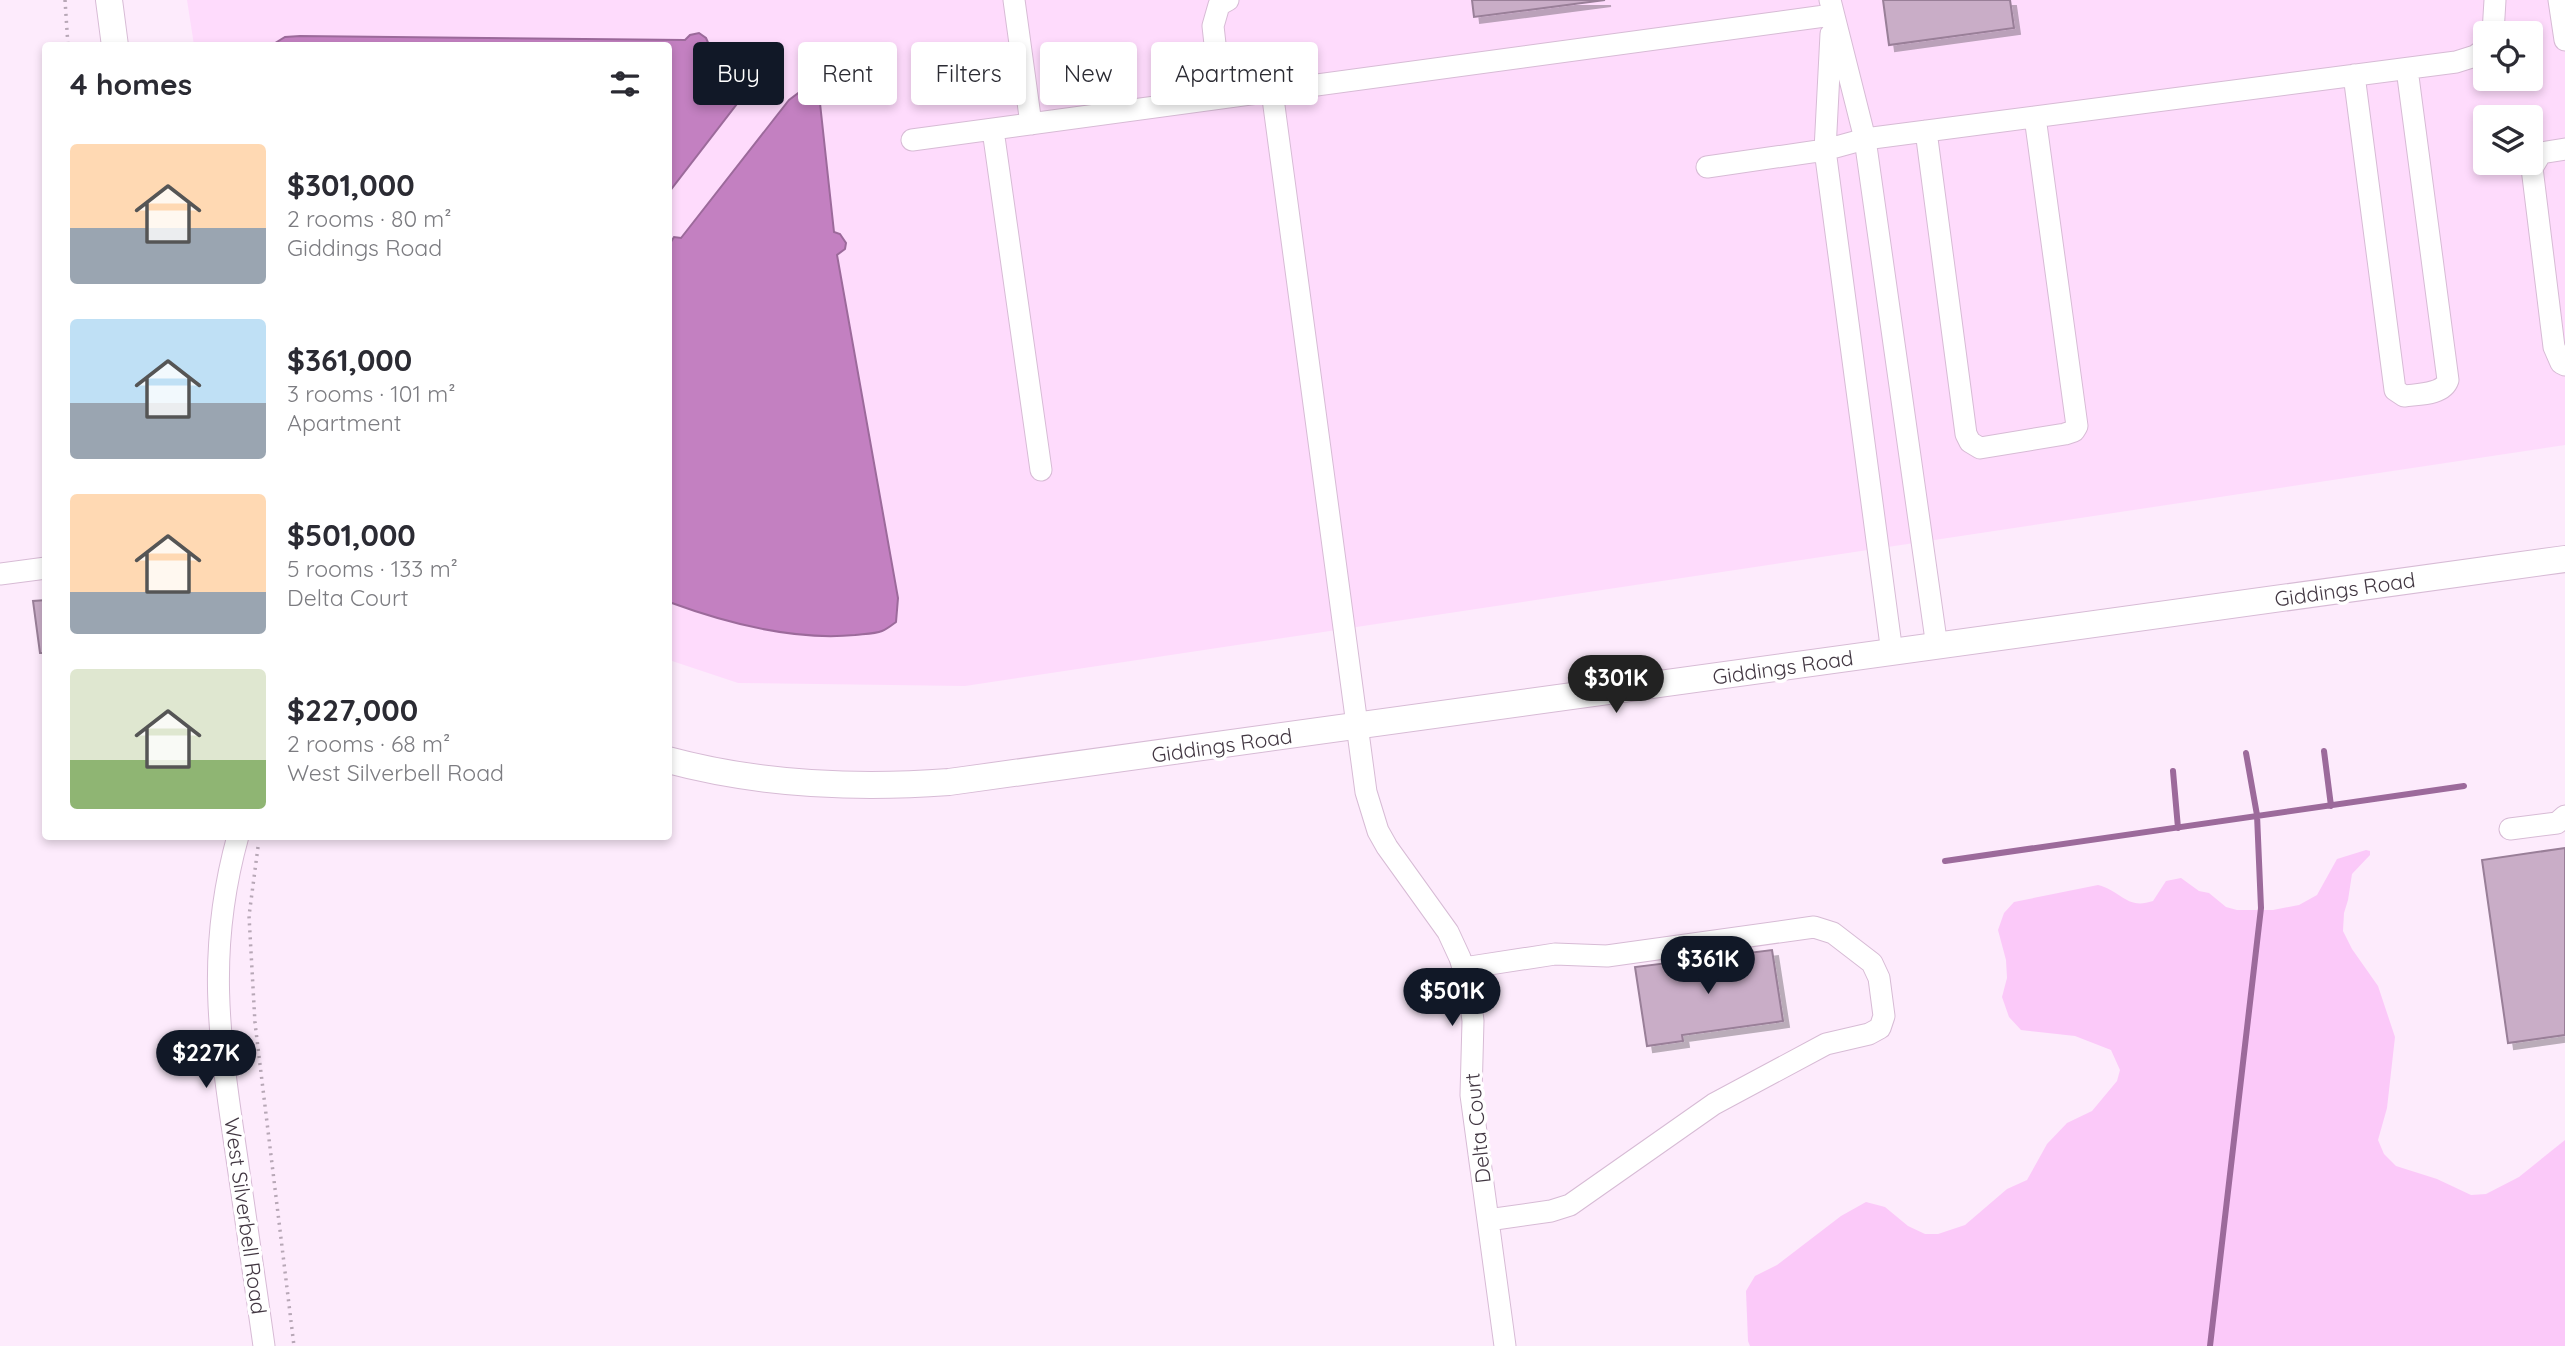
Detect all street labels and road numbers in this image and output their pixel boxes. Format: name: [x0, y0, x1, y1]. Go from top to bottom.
street label: Giddings Road: [2273, 566, 2417, 612]
street label: Giddings Road: [1711, 644, 1855, 690]
street label: Giddings Road: [1150, 722, 1294, 768]
street label: Delta Court: [1458, 1072, 1496, 1185]
street label: West Silverbell Road: [219, 1116, 273, 1316]

